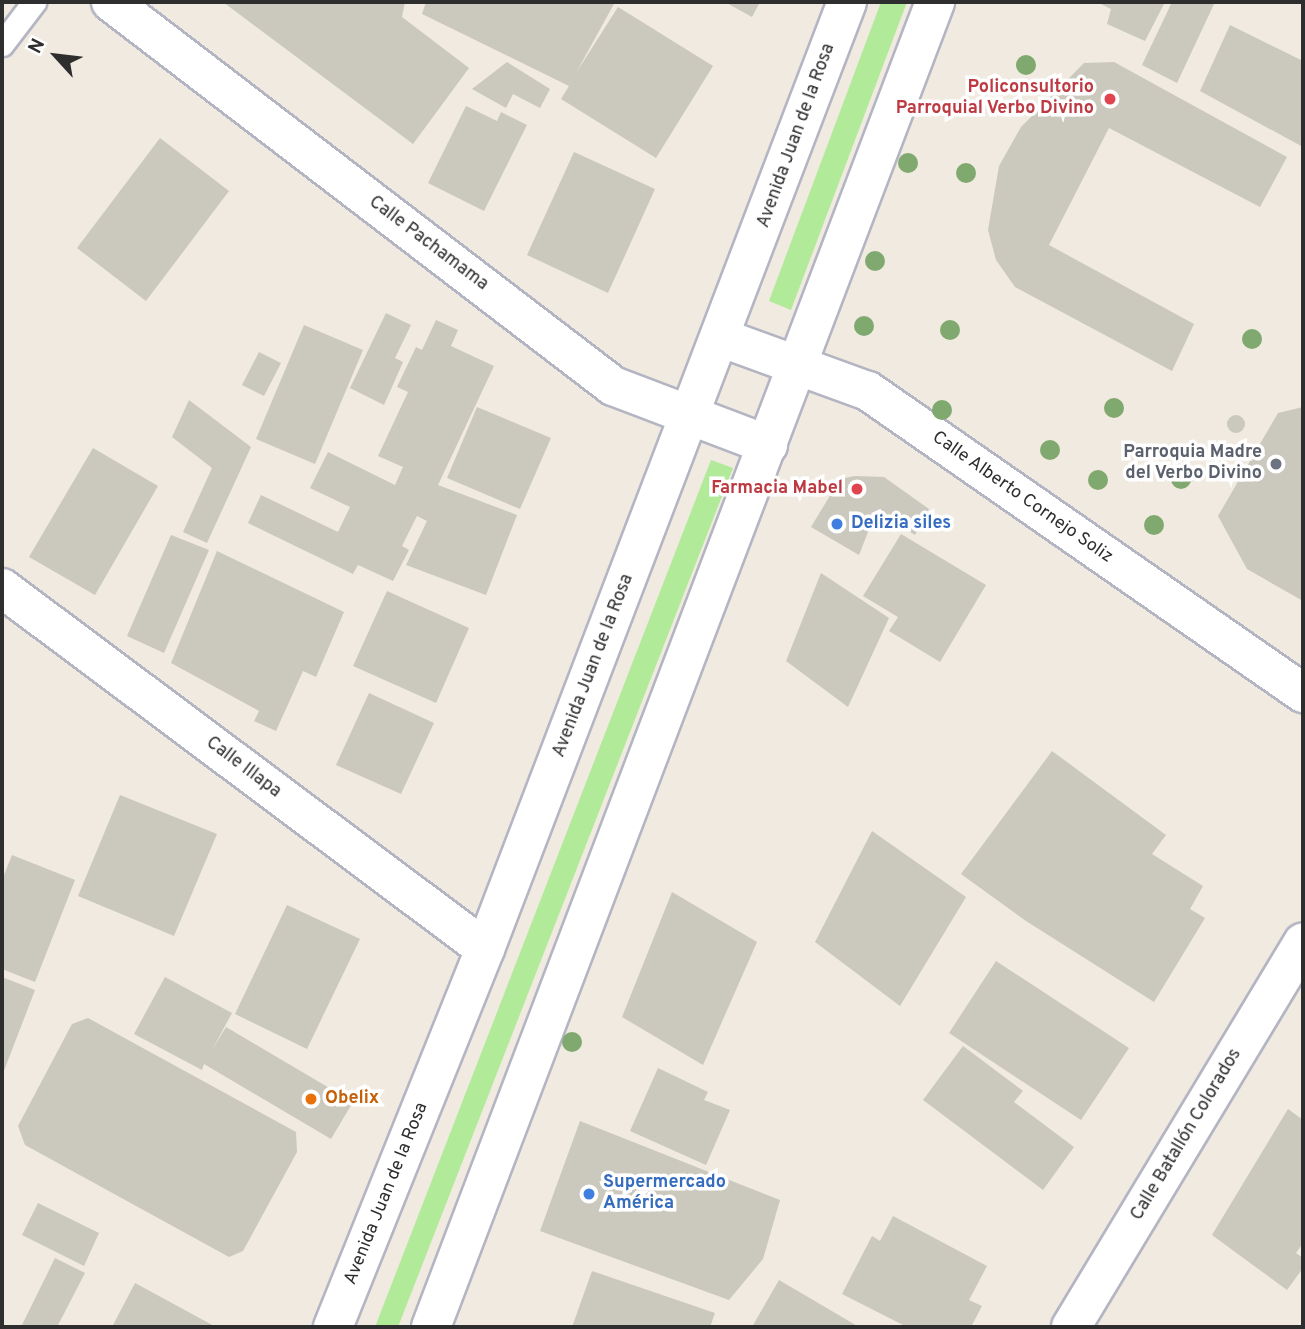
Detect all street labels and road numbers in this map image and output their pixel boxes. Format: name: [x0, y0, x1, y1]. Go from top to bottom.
street label: Avenida Juan de la Rosa: [754, 41, 840, 231]
street label: Calle Pachamama: [364, 192, 492, 296]
street label: Calle Alberto Cornejo Soliz: [927, 427, 1117, 569]
street label: Avenida Juan de la Rosa: [549, 571, 639, 761]
street label: Calle Illapa: [201, 733, 285, 803]
street label: Calle Batallón Colorados: [1127, 1045, 1247, 1225]
street label: Avenida Juan de la Rosa: [341, 1100, 433, 1288]

